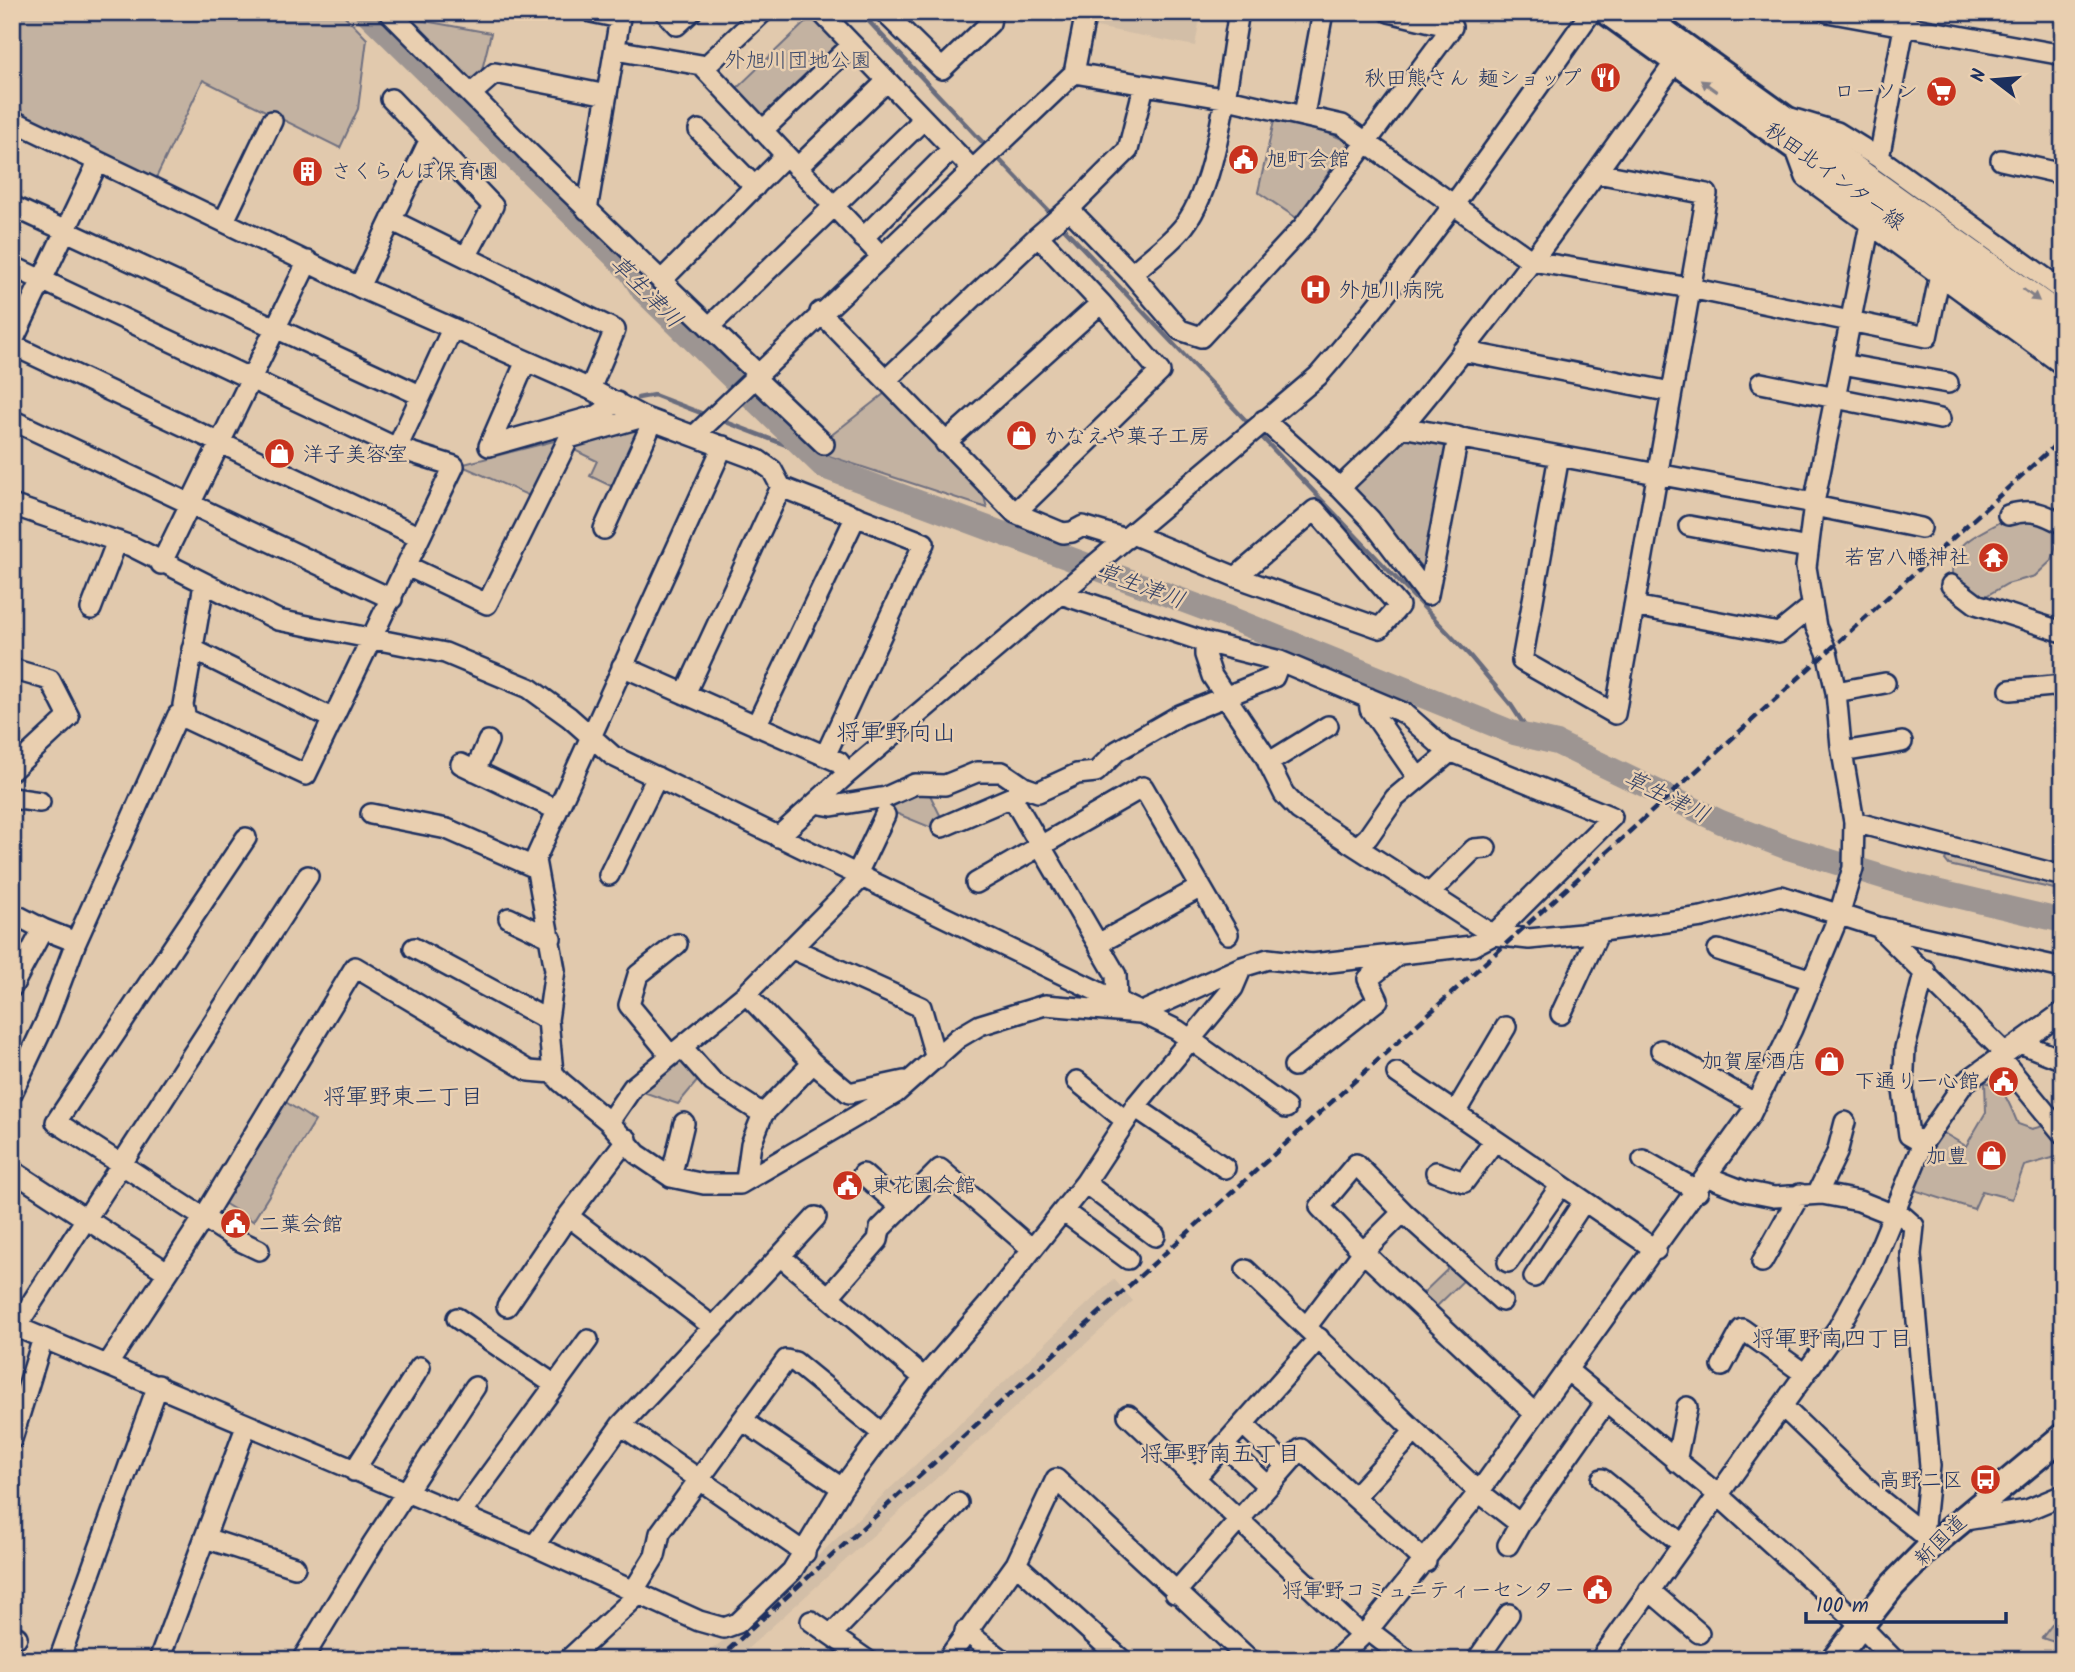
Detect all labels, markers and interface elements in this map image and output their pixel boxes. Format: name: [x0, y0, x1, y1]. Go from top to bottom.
park label: 外旭川団地公園: [725, 45, 872, 78]
north arrow: [1960, 46, 2030, 116]
restaurant icon: 秋田熊さん 麺ショップ: [1588, 61, 1622, 95]
place label: 秋田熊さん 麺ショップ: [1364, 63, 1582, 96]
text: N: [1964, 66, 1996, 86]
supermarket icon: ローソン: [1924, 74, 1958, 108]
place label: ローソン: [1834, 76, 1918, 109]
one-way arrow: [1700, 79, 1718, 93]
street label: 秋田北インター線: [1757, 115, 1911, 240]
public building icon: 旭町会館: [1226, 142, 1260, 176]
place label: 旭町会館: [1266, 144, 1350, 177]
building icon: さくらんぼ保育園: [291, 154, 325, 188]
place label: さくらんぼ保育園: [331, 156, 499, 189]
water label: 草生津川: [600, 247, 691, 338]
hospital icon: 外旭川病院: [1299, 273, 1333, 307]
place label: 外旭川病院: [1339, 275, 1444, 308]
one-way arrow: [2022, 288, 2040, 302]
shop icon: かなえや菓子工房: [1004, 419, 1038, 453]
place label: かなえや菓子工房: [1044, 421, 1210, 454]
shop icon: 洋子美容室: [263, 437, 297, 471]
place label: 洋子美容室: [303, 439, 408, 472]
temple icon: 若宮八幡神社: [1976, 540, 2010, 574]
place label: 若宮八幡神社: [1844, 542, 1970, 575]
water label: 草生津川: [1091, 554, 1190, 620]
district label: 将軍野向山: [836, 714, 956, 753]
water label: 草生津川: [1617, 761, 1715, 834]
shop icon: 加賀屋酒店: [1813, 1044, 1847, 1078]
place label: 加賀屋酒店: [1702, 1046, 1807, 1079]
public building icon: 下通り一心館: [1986, 1064, 2020, 1098]
place label: 下通り一心館: [1854, 1066, 1980, 1099]
district label: 将軍野東二丁目: [323, 1080, 484, 1116]
shop icon: 加豊: [1974, 1139, 2008, 1173]
place label: 加豊: [1926, 1141, 1968, 1174]
public building icon: 東花園会館: [831, 1168, 865, 1202]
place label: 東花園会館: [871, 1170, 976, 1203]
public building icon: 二葉会館: [219, 1207, 253, 1241]
place label: 二葉会館: [259, 1209, 343, 1242]
district label: 将軍野南四丁目: [1752, 1322, 1913, 1358]
district label: 将軍野南五丁目: [1140, 1437, 1301, 1473]
bus stop icon: 高野二区: [1969, 1463, 2003, 1497]
place label: 高野二区: [1879, 1465, 1963, 1498]
street label: 新国道: [1907, 1507, 1975, 1575]
public building icon: 将軍野コミュニティーセンター: [1581, 1573, 1615, 1607]
place label: 将軍野コミュニティーセンター: [1282, 1575, 1575, 1608]
scale bar: [1806, 1581, 2005, 1625]
text: 100 m: [1816, 1590, 1869, 1623]

